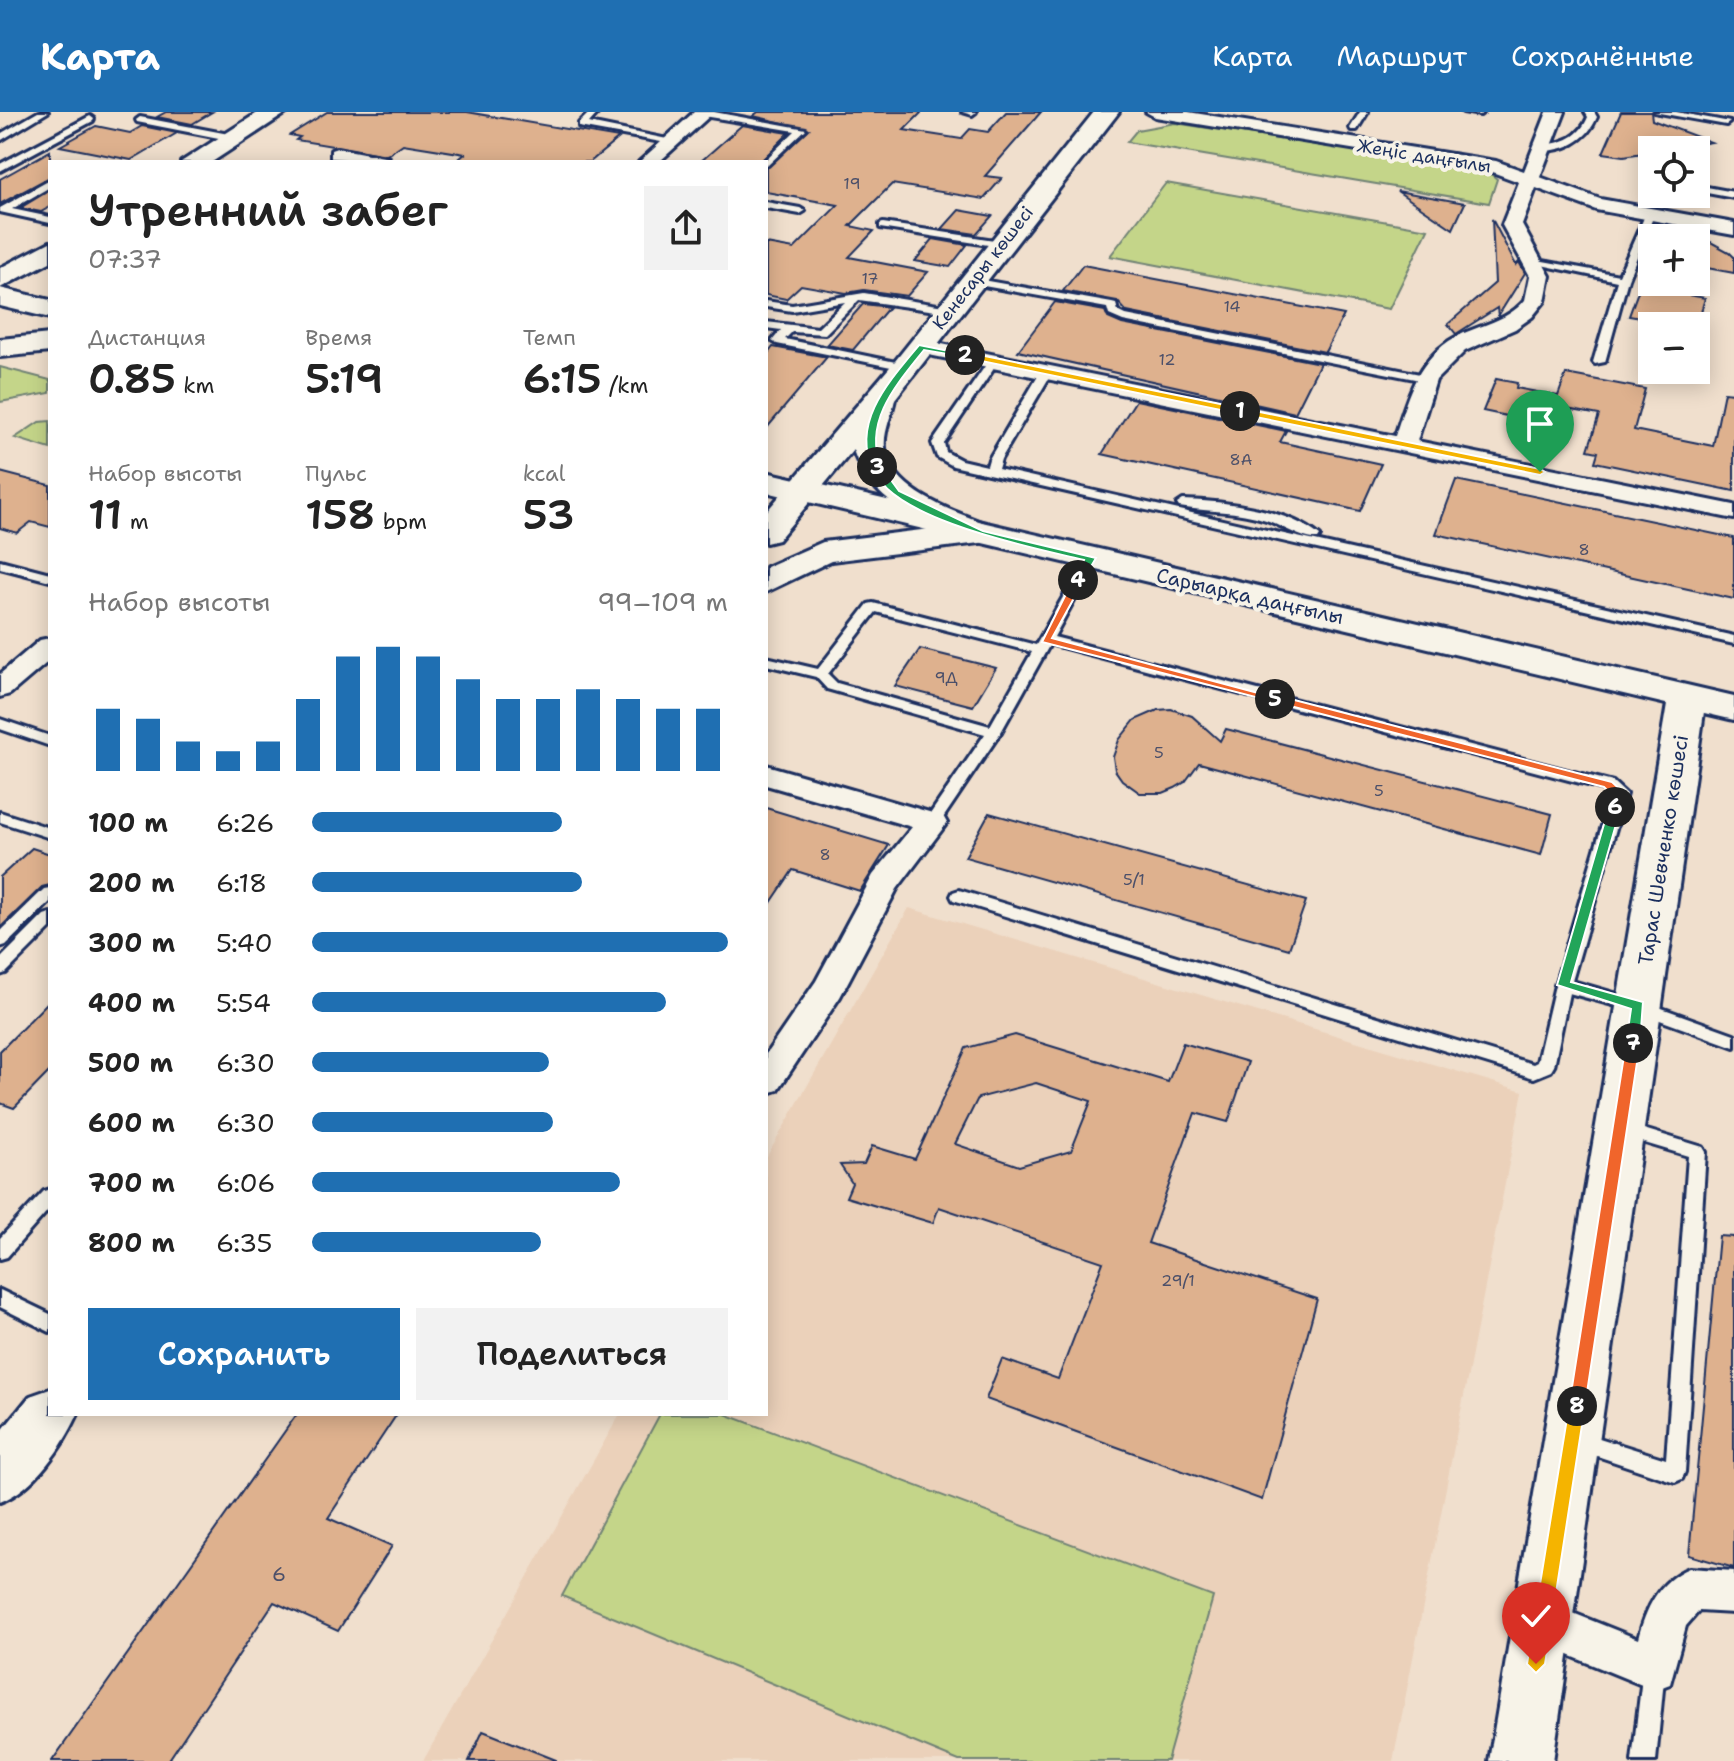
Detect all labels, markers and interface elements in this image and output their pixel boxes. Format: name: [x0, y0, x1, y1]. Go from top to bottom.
text: Карта: [40, 31, 160, 82]
text: Карта: [1212, 37, 1292, 75]
text: Маршрут: [1336, 37, 1467, 75]
text: Сохранённые: [1511, 37, 1694, 75]
street label: Жеңіс даңғылы: [1355, 134, 1493, 178]
map controls: [1638, 136, 1710, 384]
button: locate: [1638, 136, 1710, 208]
house number: 19: [843, 173, 861, 194]
text: Утренний забег: [88, 181, 448, 240]
button: share: [644, 186, 728, 270]
street label: Кенесары көшесі: [927, 201, 1039, 335]
button: +: [1638, 224, 1710, 296]
text: 07:37: [88, 241, 162, 276]
house number: 17: [861, 268, 879, 289]
house number: 14: [1223, 296, 1241, 317]
button: −: [1638, 312, 1710, 384]
text: Дистанция: [88, 323, 206, 352]
text: Время: [305, 323, 372, 352]
text: Темп: [523, 323, 576, 352]
pin: 2: [945, 335, 985, 375]
text: 2: [957, 340, 973, 369]
house number: 12: [1158, 349, 1176, 370]
text: 0.85: [88, 352, 176, 406]
text: 5:19: [305, 352, 383, 406]
text: 6:15: [523, 352, 602, 406]
text: km: [176, 371, 214, 400]
text: /km: [602, 371, 648, 400]
pin: [1506, 390, 1574, 472]
pin: 1: [1220, 391, 1260, 431]
text: 1: [1235, 396, 1245, 425]
icon: arrive: [1518, 402, 1562, 446]
pin: 3: [857, 447, 897, 487]
house number: 8А: [1230, 449, 1252, 470]
text: 3: [869, 452, 885, 481]
text: Набор высоты: [88, 459, 242, 488]
text: Пульс: [305, 459, 367, 488]
text: kcal: [523, 459, 565, 488]
text: 11: [88, 488, 122, 542]
text: 158: [305, 488, 375, 542]
text: 53: [523, 488, 574, 542]
text: m: [122, 507, 149, 536]
text: bpm: [375, 507, 427, 536]
house number: 8: [1578, 539, 1590, 560]
pin: 4: [1058, 560, 1098, 600]
street label: Сарыарқа даңғылы: [1154, 562, 1346, 630]
text: 4: [1070, 565, 1086, 594]
text: Набор высоты: [88, 584, 270, 619]
text: 99–109 m: [597, 584, 728, 619]
house number: 9Д: [934, 667, 958, 688]
pin: 5: [1255, 679, 1295, 719]
text: 5: [1268, 684, 1282, 713]
street label: Тарас Шевченко көшесі: [1632, 733, 1694, 967]
house number: 5: [1154, 742, 1164, 763]
house number: 5: [1374, 780, 1384, 801]
pin: 6: [1595, 787, 1635, 827]
text: 6: [1607, 792, 1623, 821]
text: 100 m: [88, 805, 168, 840]
text: 6:26: [216, 805, 274, 840]
house number: 8: [819, 844, 831, 865]
text: 200 m: [88, 865, 175, 900]
text: 6:18: [216, 865, 267, 900]
house number: 5/1: [1123, 869, 1145, 890]
text: 300 m: [88, 925, 175, 960]
text: 5:40: [216, 925, 273, 960]
text: 400 m: [88, 985, 175, 1020]
text: 5:54: [216, 985, 271, 1020]
pin: 7: [1613, 1023, 1653, 1063]
text: 7: [1625, 1028, 1641, 1057]
text: 500 m: [88, 1045, 173, 1080]
text: 6:30: [216, 1045, 275, 1080]
text: 600 m: [88, 1105, 175, 1140]
text: 6:30: [216, 1105, 275, 1140]
text: 700 m: [88, 1165, 175, 1200]
text: 6:06: [216, 1165, 275, 1200]
text: 800 m: [88, 1225, 175, 1260]
text: 6:35: [216, 1225, 272, 1260]
house number: 29/1: [1161, 1270, 1195, 1291]
button: Сохранить: [88, 1308, 400, 1400]
button: Поделиться: [416, 1308, 728, 1400]
pin: 8: [1557, 1386, 1597, 1426]
text: 8: [1569, 1391, 1585, 1420]
house number: 6: [272, 1561, 286, 1587]
pin: [1502, 1582, 1570, 1664]
icon: check: [1514, 1594, 1558, 1638]

